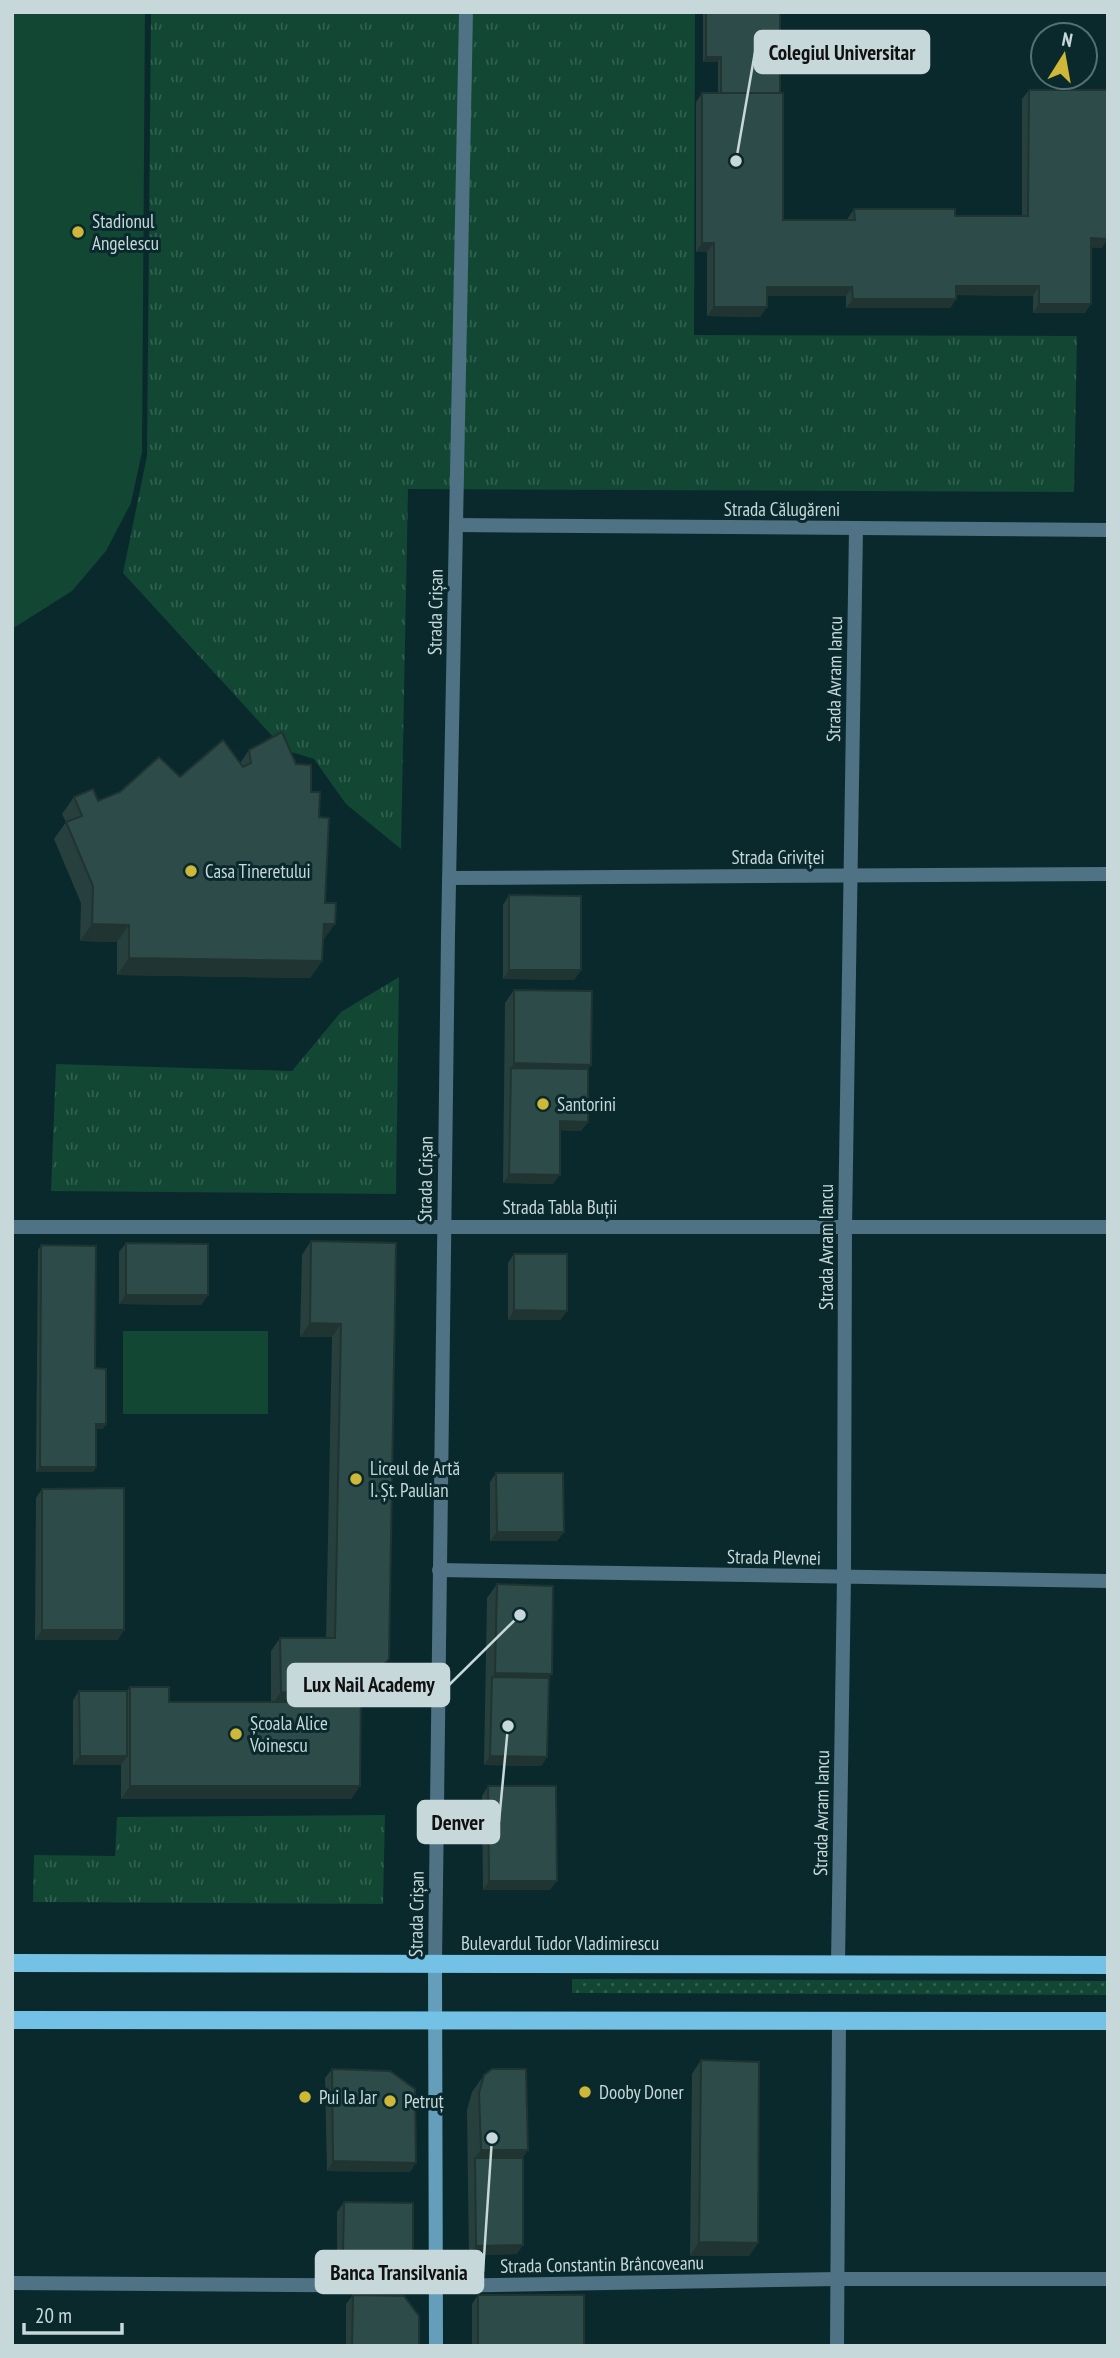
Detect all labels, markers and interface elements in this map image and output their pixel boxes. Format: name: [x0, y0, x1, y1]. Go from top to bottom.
north arrow: [1029, 21, 1099, 91]
text: N: [1060, 27, 1075, 52]
callout: Colegiul Universitar: [755, 31, 929, 73]
text: Colegiul Universitar: [769, 39, 916, 66]
place label: Stadionul Angelescu: [92, 209, 159, 255]
marker: Stadionul Angelescu: [70, 224, 86, 240]
street label: Strada Călugăreni: [724, 497, 840, 521]
street label: Strada Crișan: [422, 569, 448, 655]
street label: Strada Avram Iancu: [821, 616, 847, 742]
street label: Strada Griviței: [731, 845, 825, 869]
place label: Casa Tineretului: [205, 859, 311, 883]
marker: Casa Tineretului: [183, 863, 199, 879]
place label: Santorini: [557, 1092, 616, 1116]
marker: Santorini: [535, 1096, 551, 1112]
street label: Strada Crișan: [412, 1136, 438, 1222]
street label: Strada Avram Iancu: [814, 1184, 838, 1310]
street label: Strada Tabla Buții: [503, 1195, 617, 1219]
place label: Liceul de Artă I. Șt. Paulian: [370, 1456, 460, 1502]
marker: Liceul de Artă I. Șt. Paulian: [348, 1471, 364, 1487]
street label: Strada Plevnei: [727, 1544, 821, 1570]
callout: Lux Nail Academy: [288, 1664, 449, 1706]
text: Lux Nail Academy: [303, 1671, 435, 1698]
place label: Școala Alice Voinescu: [249, 1711, 328, 1757]
marker: Școala Alice Voinescu: [228, 1726, 244, 1742]
street label: Strada Avram Iancu: [808, 1750, 834, 1876]
callout: Denver: [418, 1801, 499, 1843]
text: Denver: [431, 1809, 485, 1836]
street label: Strada Crișan: [403, 1871, 429, 1957]
street label: Bulevardul Tudor Vladimirescu: [461, 1931, 659, 1955]
place label: Dooby Doner: [599, 2080, 684, 2104]
marker: Dooby Doner: [577, 2084, 593, 2100]
place label: Pui la Jar: [319, 2085, 378, 2109]
marker: Pui la Jar: [297, 2089, 313, 2105]
place label: Petruț: [404, 2089, 445, 2113]
marker: Petruț: [382, 2093, 398, 2109]
street label: Strada Constantin Brâncoveanu: [500, 2250, 704, 2278]
callout: Banca Transilvania: [316, 2251, 483, 2293]
text: Banca Transilvania: [330, 2259, 468, 2286]
scale bar: [24, 2292, 122, 2336]
text: 20 m: [35, 2302, 72, 2329]

